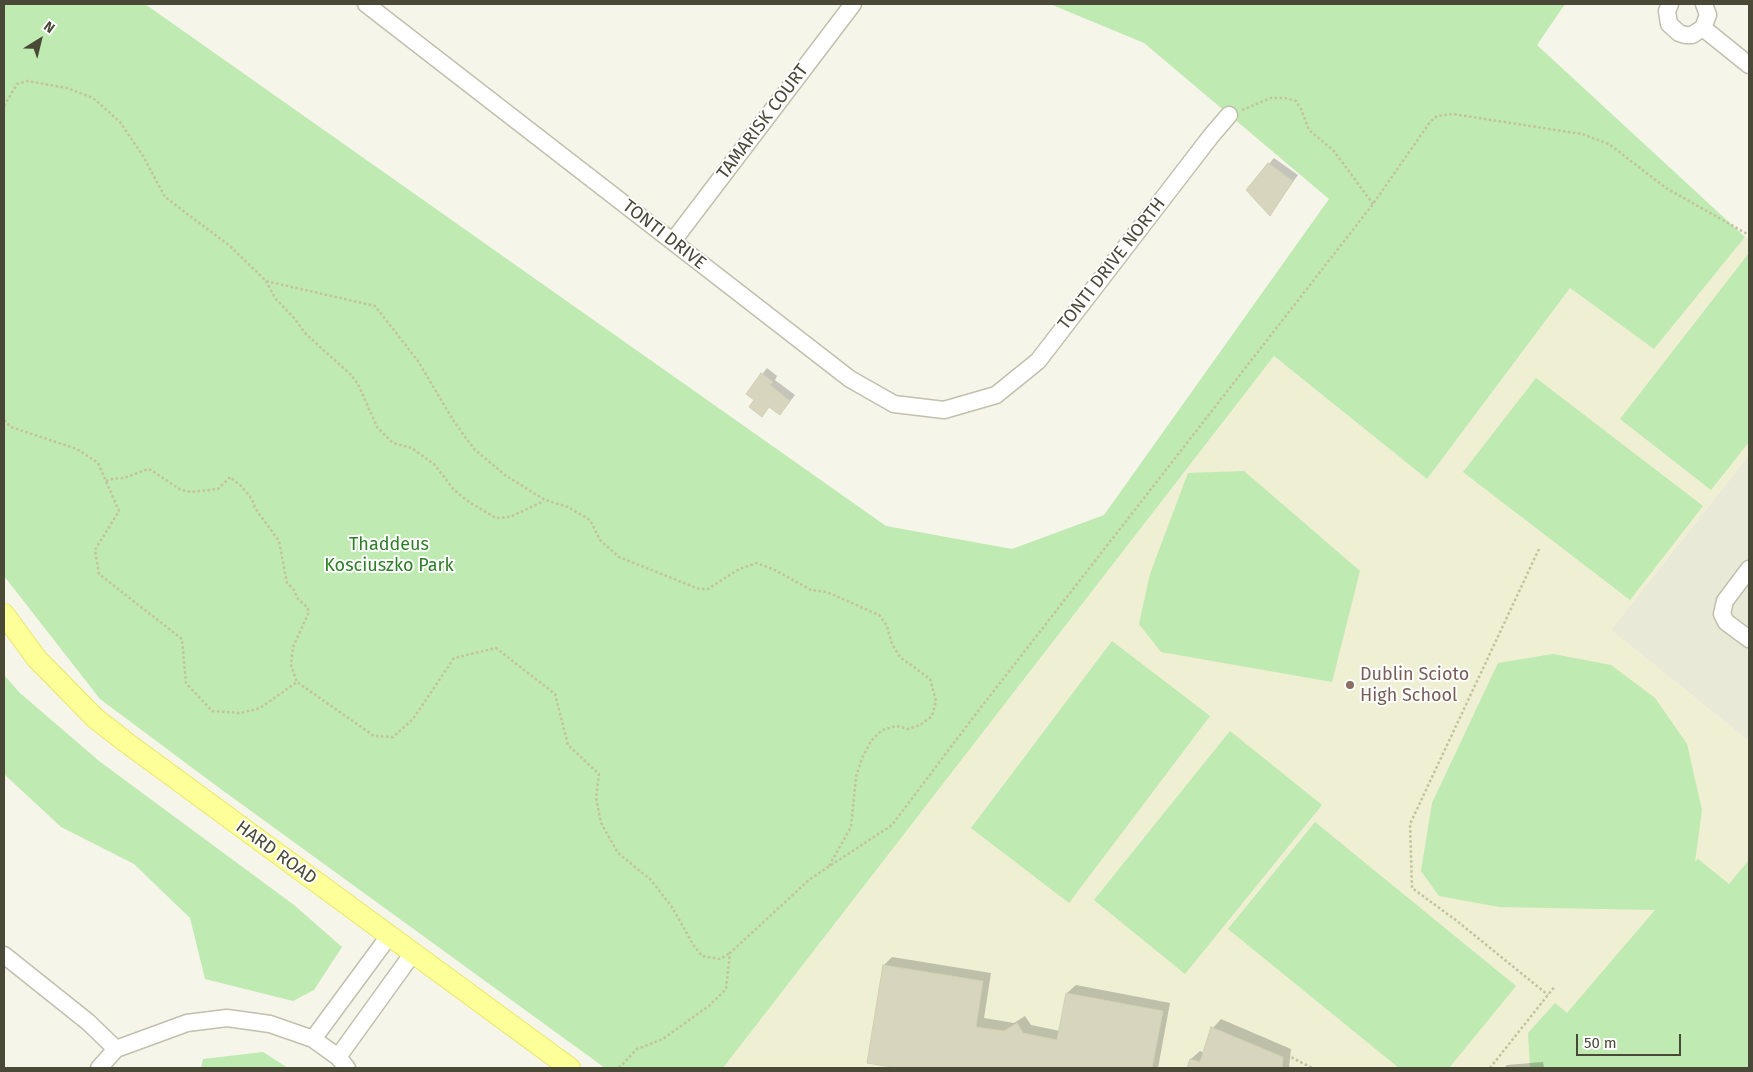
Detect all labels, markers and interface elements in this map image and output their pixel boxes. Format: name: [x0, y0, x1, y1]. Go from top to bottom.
north arrow: [15, 15, 65, 65]
text: N: [40, 18, 58, 37]
street label: TAMARISK COURT: [713, 60, 813, 184]
street label: TONTI DRIVE NORTH: [1054, 194, 1170, 334]
street label: TONTI DRIVE: [618, 196, 710, 274]
park label: Thaddeus Kosciuszko Park: [324, 534, 454, 576]
place label: Dublin Scioto High School: [1360, 664, 1469, 706]
marker: Dublin Scioto High School: [1344, 679, 1356, 691]
street label: HARD ROAD: [231, 816, 321, 890]
scale bar: [1578, 1024, 1683, 1056]
text: 50 m: [1584, 1034, 1617, 1052]

